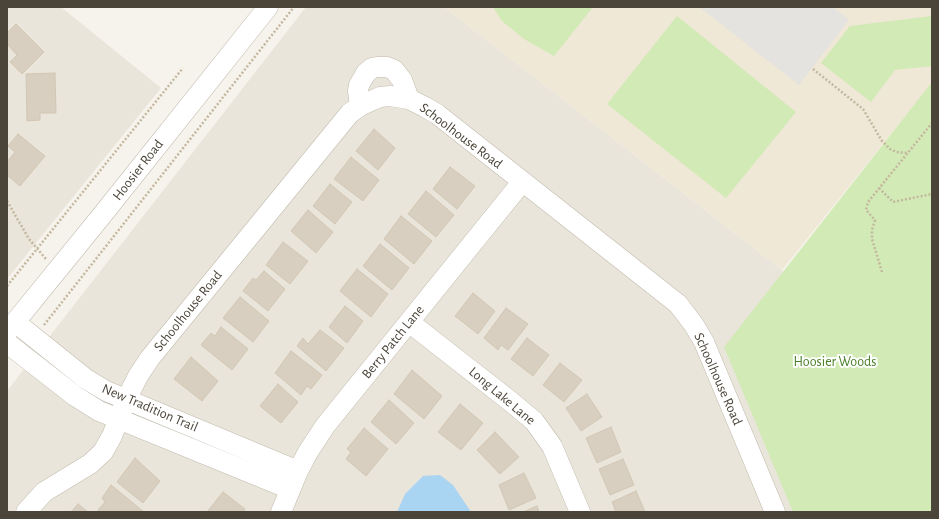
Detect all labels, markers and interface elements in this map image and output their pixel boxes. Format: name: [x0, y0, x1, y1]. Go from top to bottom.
street label: Schoolhouse Road: [416, 99, 506, 173]
street label: Hoosier Road: [109, 136, 167, 204]
street label: Schoolhouse Road: [150, 267, 226, 355]
street label: Berry Patch Lane: [358, 302, 428, 382]
street label: Schoolhouse Road: [690, 330, 746, 428]
park label: Hoosier Woods: [794, 354, 876, 370]
street label: Long Lake Lane: [465, 363, 539, 429]
street label: New Tradition Trail: [99, 380, 201, 436]

